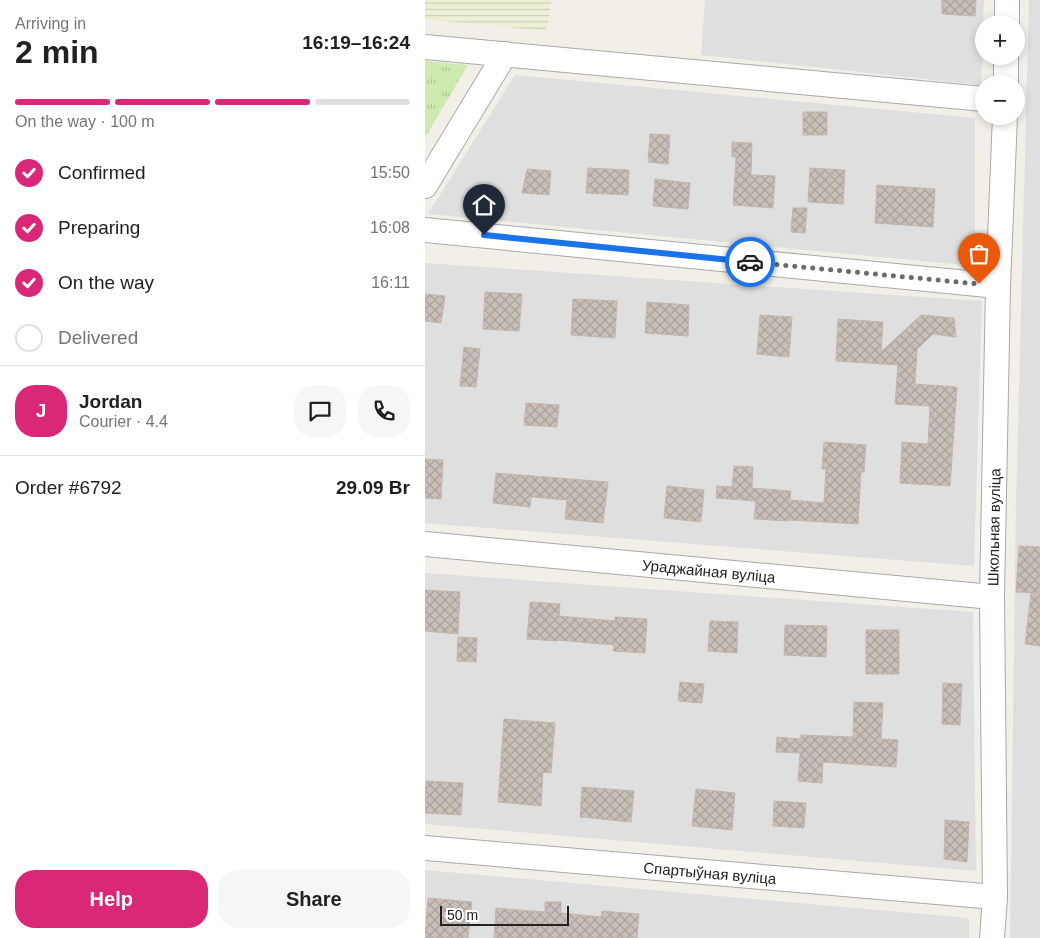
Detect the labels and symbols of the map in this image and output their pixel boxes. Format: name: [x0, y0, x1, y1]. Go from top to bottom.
pin: [463, 184, 505, 235]
pin: [958, 233, 1000, 284]
courier: [725, 237, 775, 287]
street label: Школьная вуліца: [984, 467, 1003, 586]
street label: Ураджайная вуліца: [641, 556, 777, 585]
street label: Спартыўная вуліца: [643, 858, 778, 887]
scale bar: [440, 903, 569, 926]

